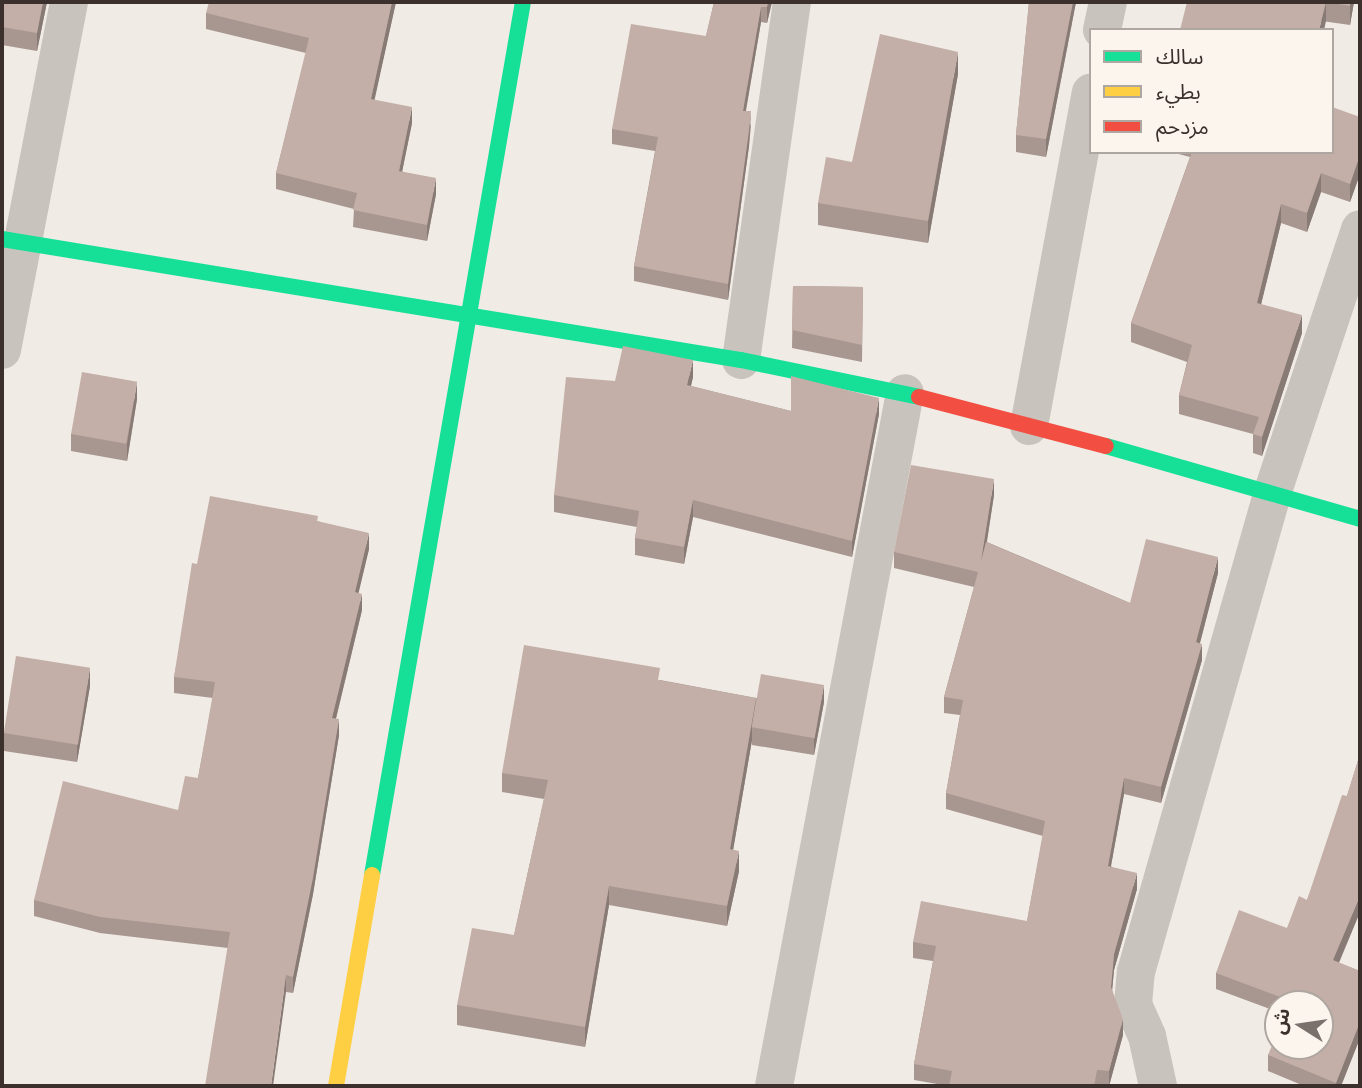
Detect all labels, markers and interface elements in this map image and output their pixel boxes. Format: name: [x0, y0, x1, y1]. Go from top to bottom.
legend: [1089, 28, 1334, 154]
text: سالك: [1156, 43, 1203, 68]
text: بطيء: [1156, 78, 1201, 103]
text: مزدحم: [1156, 113, 1209, 138]
north arrow: [1264, 990, 1334, 1060]
text: ش: [1266, 1006, 1294, 1036]

